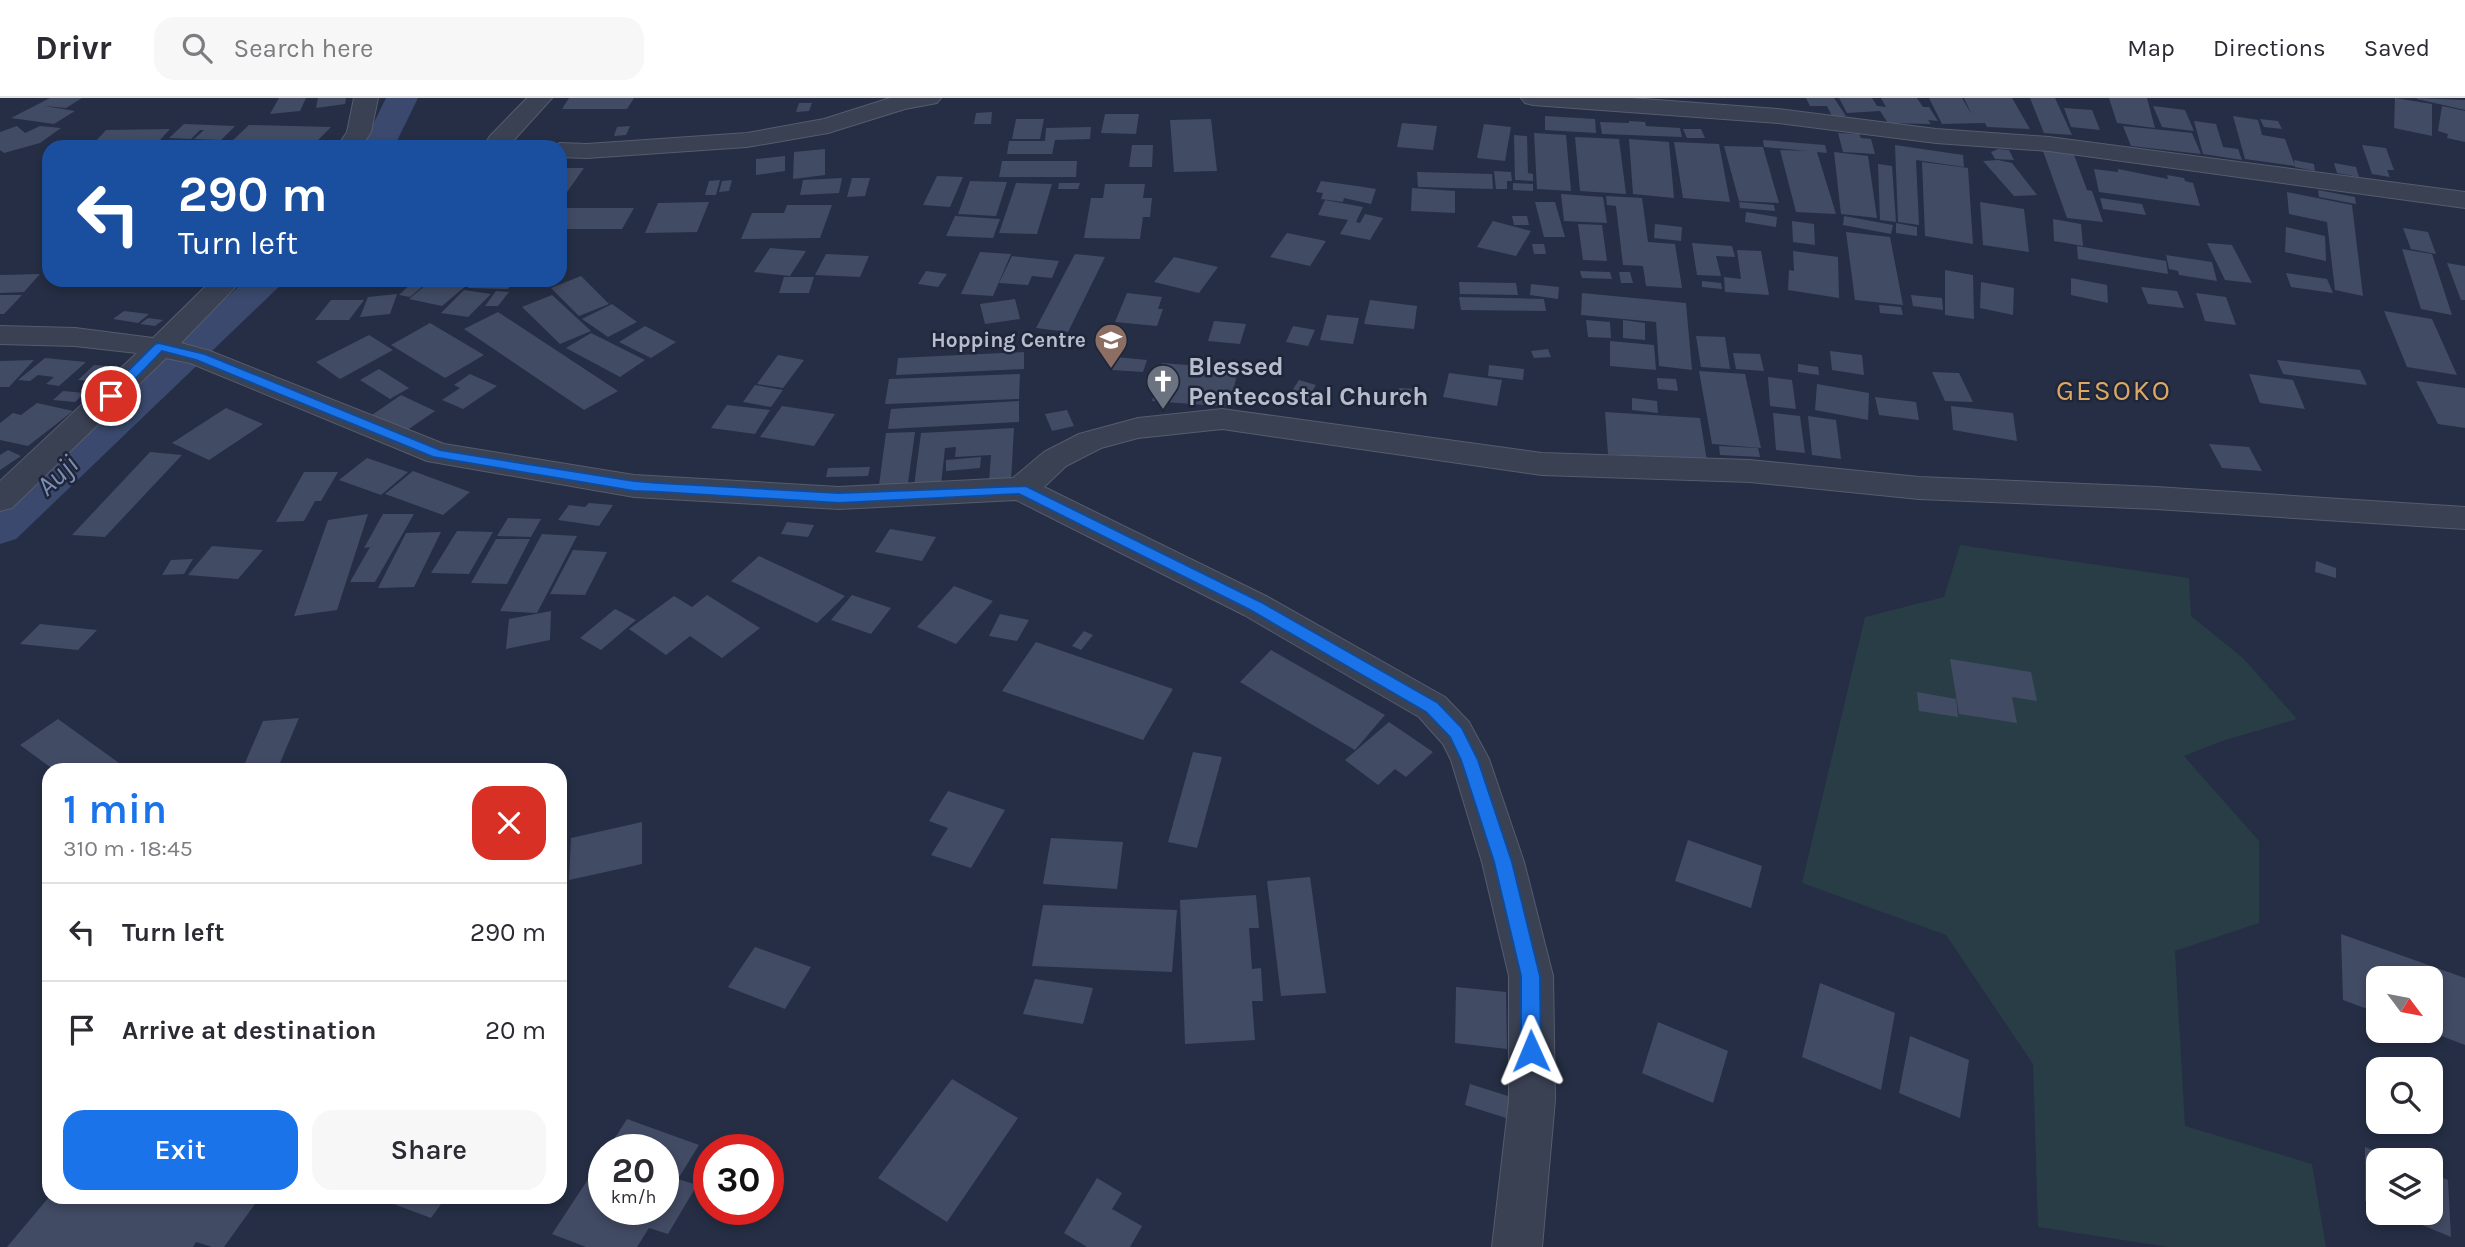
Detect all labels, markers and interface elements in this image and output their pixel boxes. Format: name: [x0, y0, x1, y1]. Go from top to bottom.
search box: [154, 17, 644, 80]
text: Drivr: [35, 29, 112, 67]
icon: search: [178, 29, 216, 67]
text: Search here: [234, 33, 373, 64]
text: Map: [2127, 34, 2175, 62]
text: Directions: [2213, 34, 2326, 62]
text: Saved: [2364, 34, 2430, 62]
text: 290 m: [178, 166, 327, 223]
icon: left: [63, 168, 154, 259]
text: Turn left: [178, 225, 298, 262]
school or university icon: Hopping Centre: [1092, 321, 1130, 370]
place label: Hopping Centre: [931, 328, 1086, 352]
place label: Blessed Pentecostal Church: [1188, 351, 1428, 412]
church icon: Blessed Pentecostal Church: [1144, 362, 1182, 411]
pin: [81, 366, 141, 426]
district label: GESOKO: [2056, 374, 2172, 407]
icon: arrive: [92, 377, 130, 415]
water label: Auji: [29, 448, 85, 502]
text: 1 min: [63, 784, 167, 834]
button: close: [472, 786, 546, 860]
text: 310 m · 18:45: [63, 835, 193, 862]
icon: left: [63, 913, 101, 951]
text: Turn left: [122, 917, 224, 948]
text: 290 m: [470, 917, 546, 948]
north arrow: [2366, 966, 2443, 1043]
map controls: [2366, 966, 2443, 1225]
icon: arrive: [63, 1011, 101, 1049]
position arrow: [1494, 1014, 1568, 1088]
text: Arrive at destination: [122, 1015, 376, 1046]
text: 20 m: [485, 1015, 546, 1046]
button: search: [2366, 1057, 2443, 1134]
button: Exit: [63, 1110, 298, 1190]
button: Share: [312, 1110, 546, 1190]
speed limit sign: 30: [693, 1134, 784, 1225]
button: layers: [2366, 1148, 2443, 1225]
text: 20: [612, 1150, 655, 1191]
text: km/h: [611, 1186, 656, 1208]

